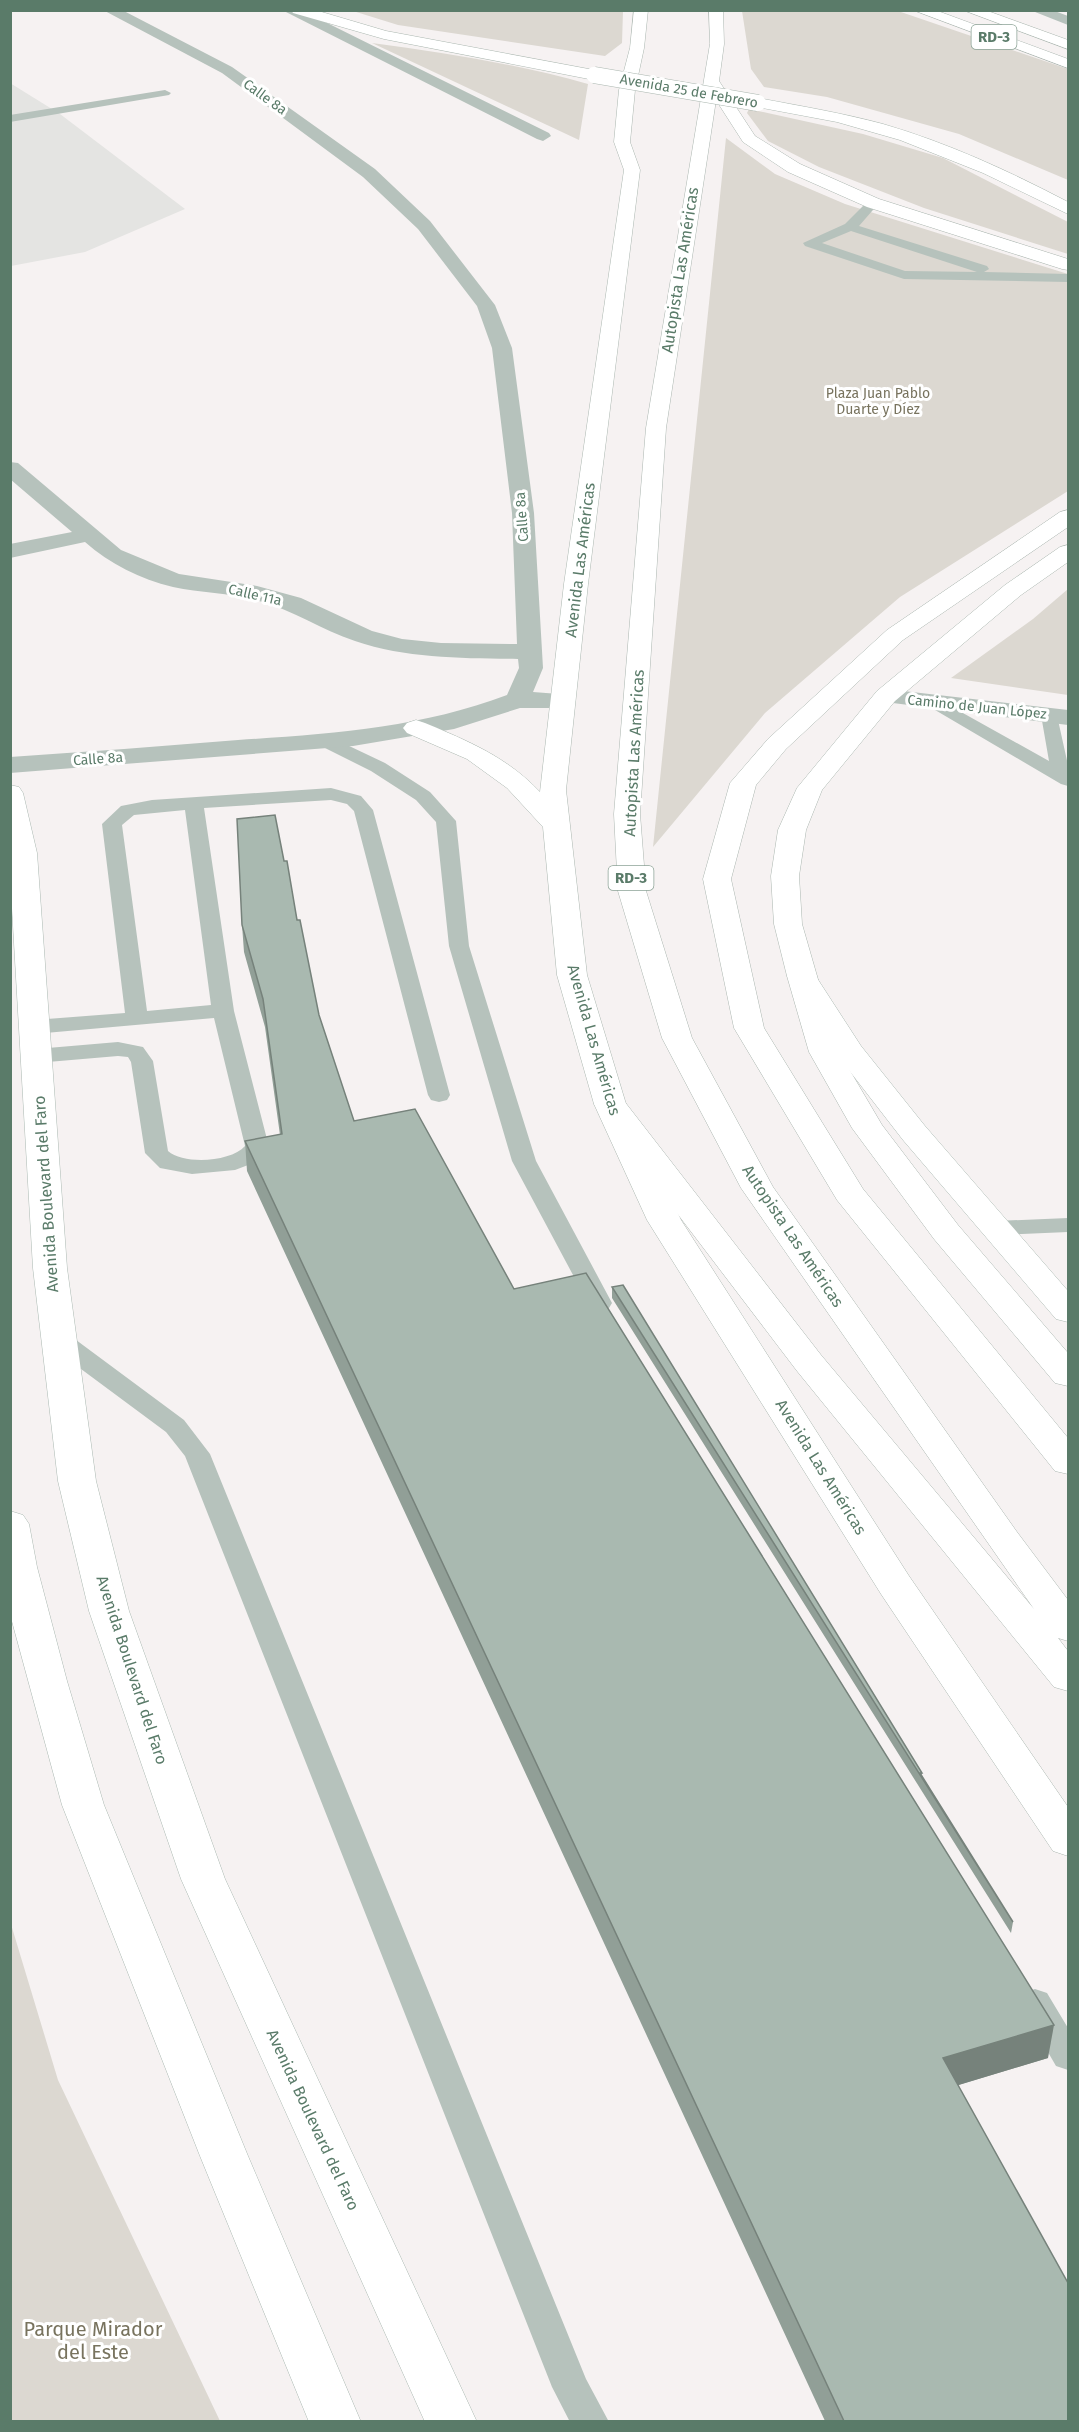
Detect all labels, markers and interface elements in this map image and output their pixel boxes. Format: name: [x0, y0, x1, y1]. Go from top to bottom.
road number: RD-3: [972, 25, 1016, 49]
street label: Avenida 25 de Febrero: [619, 70, 759, 112]
street label: Calle 8a: [240, 75, 290, 119]
street label: Autopista Las Américas: [658, 186, 702, 354]
park label: Plaza Juan Pablo Duarte y Díez: [826, 385, 930, 418]
street label: Avenida Las Américas: [561, 481, 599, 639]
street label: Calle 8a: [512, 491, 532, 543]
street label: Calle 11a: [227, 581, 283, 609]
street label: Autopista Las Américas: [620, 669, 648, 837]
street label: Camino de Juan López: [907, 691, 1047, 723]
street label: Calle 8a: [72, 749, 124, 769]
road number: RD-3: [608, 866, 654, 890]
street label: Avenida Las Américas: [563, 962, 625, 1118]
street label: Avenida Boulevard del Faro: [30, 1095, 62, 1293]
street label: Autopista Las Américas: [738, 1161, 848, 1311]
street label: Avenida Las Américas: [772, 1396, 870, 1538]
street label: Avenida Boulevard del Faro: [92, 1573, 172, 1767]
street label: Avenida Boulevard del Faro: [263, 2027, 363, 2213]
park label: Parque Mirador del Este: [24, 2317, 163, 2364]

